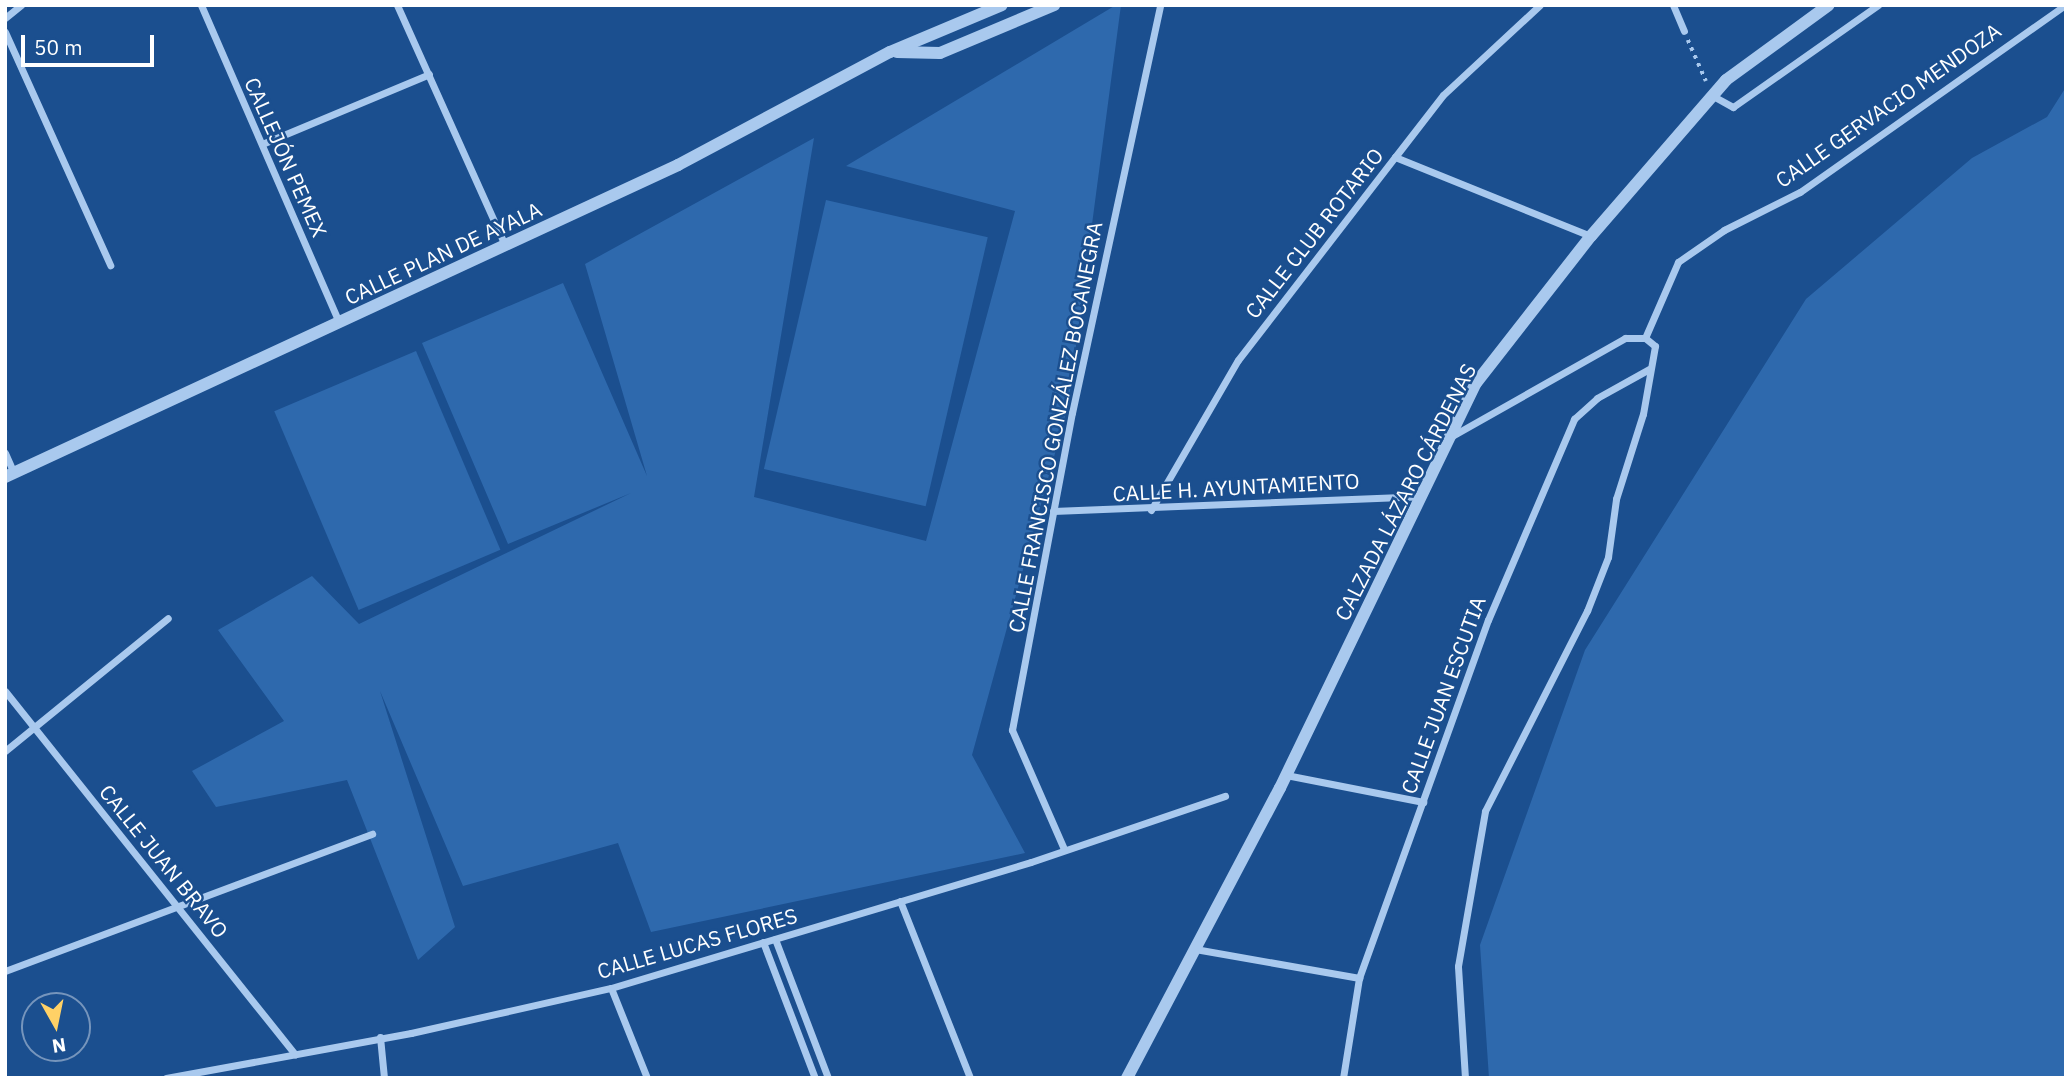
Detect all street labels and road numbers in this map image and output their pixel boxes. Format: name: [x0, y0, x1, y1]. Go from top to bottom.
street label: CALLE GERVACIO MENDOZA: [1770, 17, 2006, 193]
street label: CALLEJÓN PEMEX: [240, 73, 332, 241]
street label: CALLE CLUB ROTARIO: [1240, 143, 1388, 323]
street label: CALLE PLAN DE AYALA: [341, 196, 545, 310]
street label: CALLE FRANCISCO GONZÁLEZ BOCANEGRA: [1003, 219, 1107, 635]
street label: CALZADA LÁZARO CÁRDENAS: [1329, 359, 1481, 625]
street label: CALLE H. AYUNTAMIENTO: [1112, 468, 1360, 506]
street label: CALLE JUAN ESCUTIA: [1396, 593, 1490, 797]
street label: CALLE JUAN BRAVO: [94, 779, 234, 943]
street label: CALLE LUCAS FLORES: [594, 902, 800, 984]

